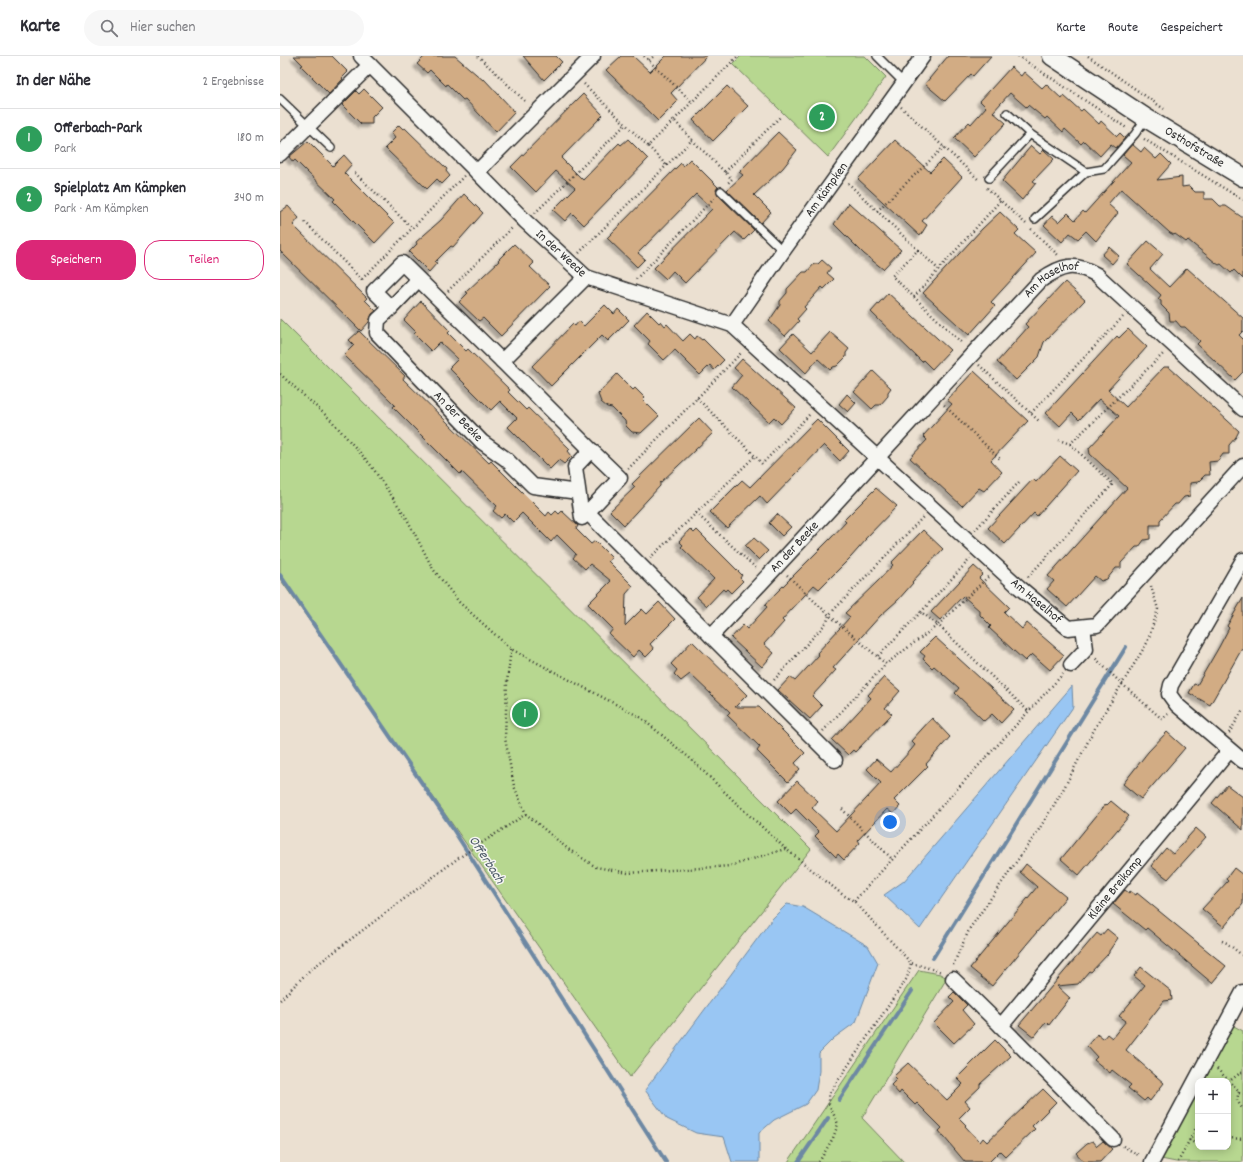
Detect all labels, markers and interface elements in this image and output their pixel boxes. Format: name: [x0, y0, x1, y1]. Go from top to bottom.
search box: [84, 10, 364, 46]
text: Karte: [20, 14, 60, 41]
icon: search: [98, 17, 120, 39]
text: Hier suchen: [130, 17, 195, 39]
text: Karte: [1056, 18, 1086, 38]
text: Route: [1108, 18, 1138, 38]
text: Gespeichert: [1160, 18, 1223, 38]
text: In der Nähe: [16, 70, 91, 94]
text: 2 Ergebnisse: [203, 73, 264, 92]
pin: 2: [809, 102, 835, 132]
text: Offerbach-Park: [54, 118, 142, 140]
street label: Osthofstraße: [1161, 122, 1228, 173]
text: 1: [28, 129, 30, 148]
text: 180 m: [237, 129, 264, 148]
text: Park: [54, 140, 76, 159]
street label: Am Kämpken: [801, 159, 853, 221]
text: Spielplatz Am Kämpken: [54, 178, 186, 200]
text: 2: [26, 189, 32, 208]
text: 340 m: [234, 189, 264, 208]
text: Park · Am Kämpken: [54, 200, 149, 219]
street label: In der Weede: [531, 225, 591, 282]
button: Speichern: [16, 240, 136, 280]
button: Teilen: [144, 240, 264, 280]
street label: Am Haselhof: [1019, 257, 1080, 302]
street label: An der Beeke: [428, 387, 487, 447]
street label: An der Beeke: [766, 517, 824, 577]
street label: Am Haselhof: [1006, 574, 1066, 629]
pin: 1: [512, 699, 538, 729]
your location: [880, 812, 900, 832]
water label: Offerbach: [463, 832, 509, 888]
street label: Kleine Breikamp: [1083, 852, 1147, 924]
map controls: [1195, 1078, 1231, 1150]
button: +: [1195, 1078, 1231, 1114]
button: −: [1195, 1114, 1231, 1150]

